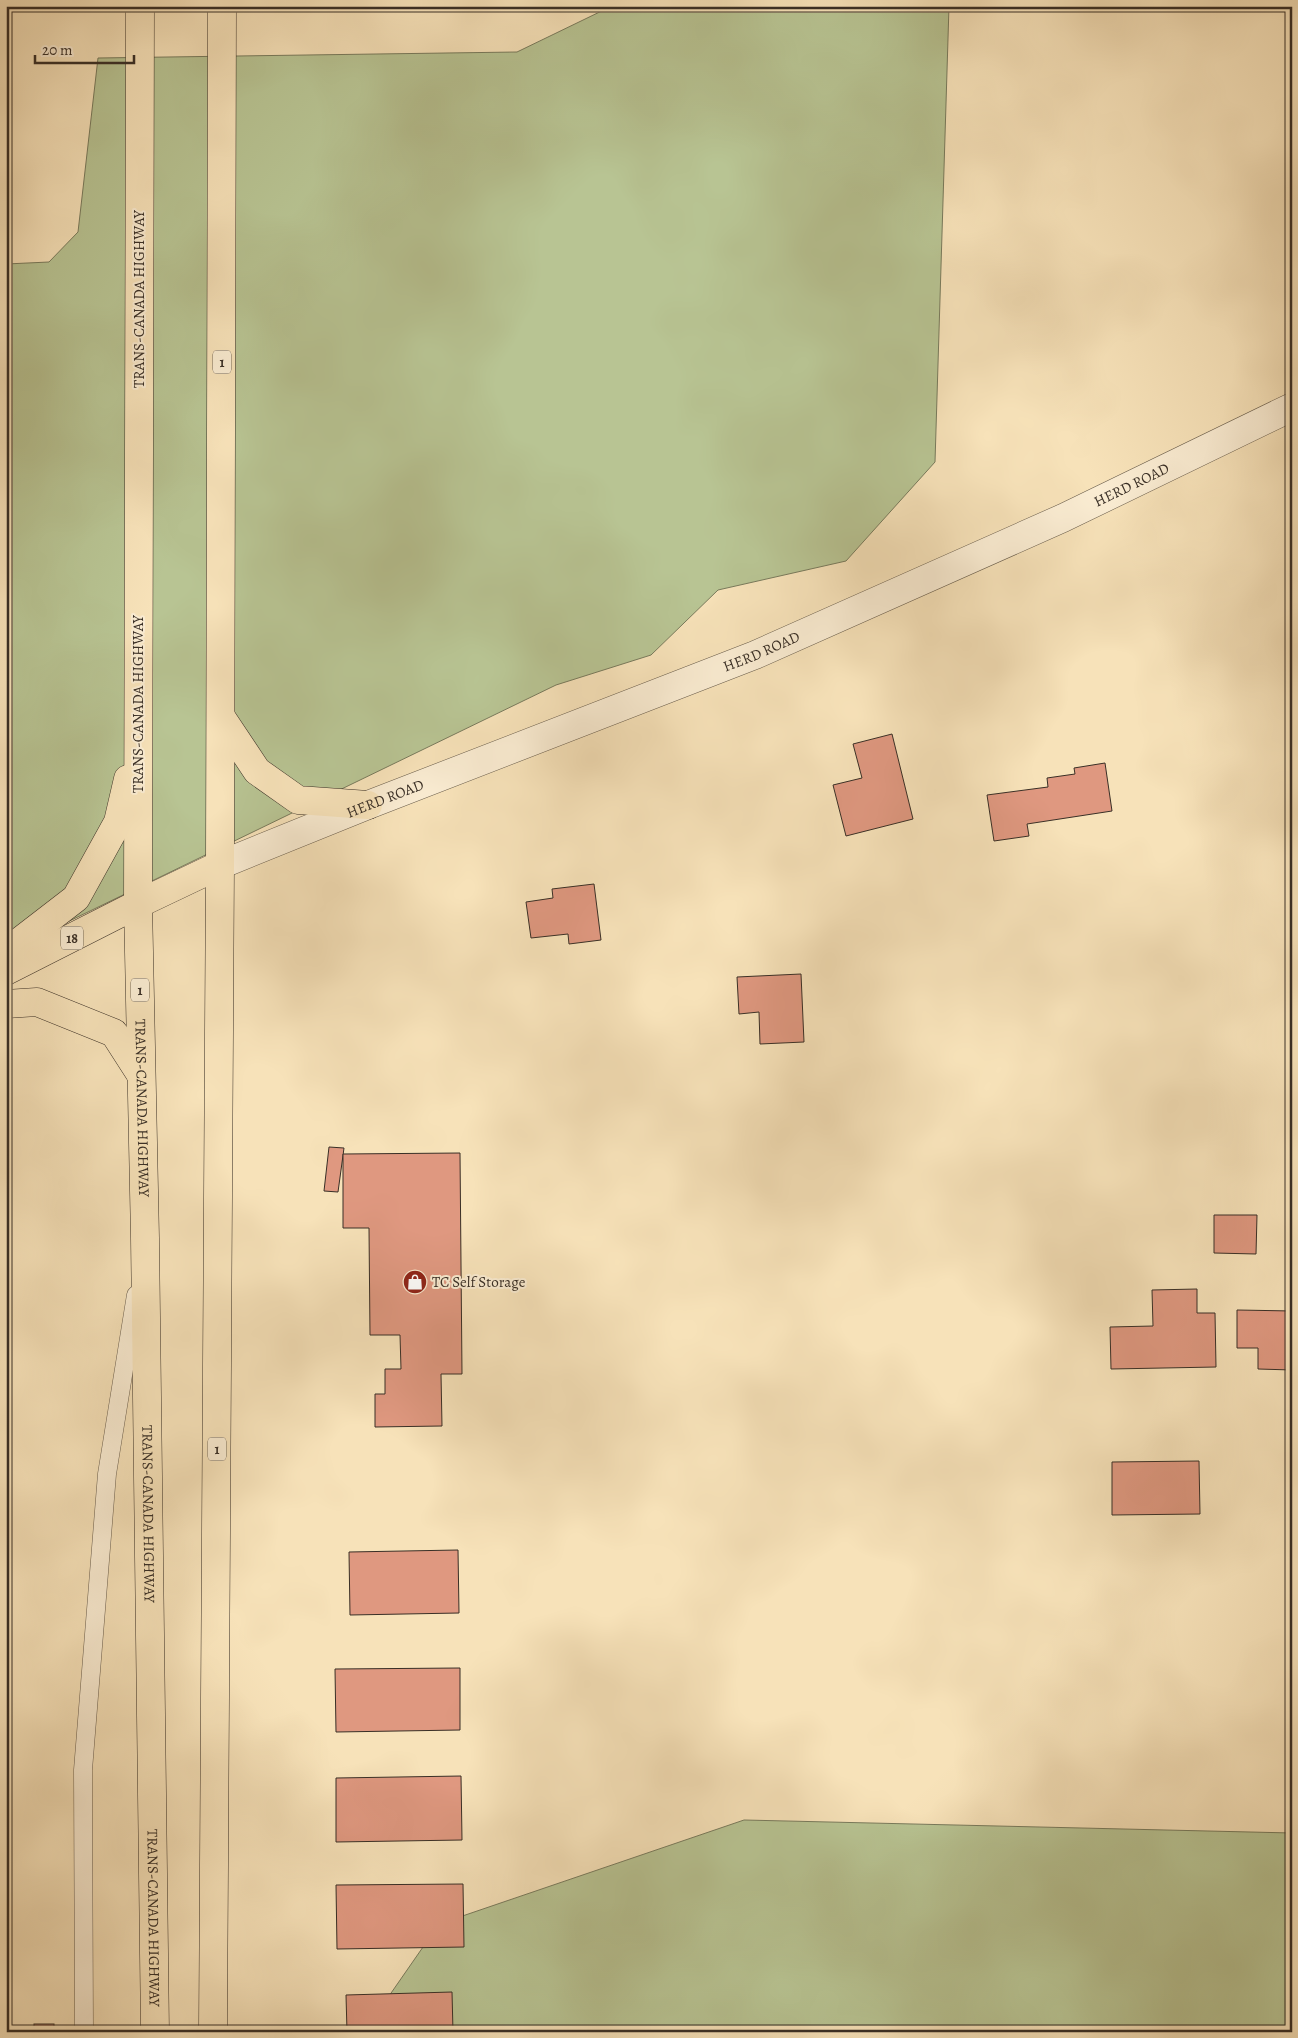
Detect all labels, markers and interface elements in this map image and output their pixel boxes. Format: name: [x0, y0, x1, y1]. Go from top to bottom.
scale bar: [35, 32, 134, 64]
text: 20 m: [42, 40, 73, 60]
street label: TRANS-CANADA HIGHWAY: [129, 209, 149, 388]
road number: 1: [213, 351, 231, 374]
street label: HERD ROAD: [1091, 458, 1173, 512]
street label: TRANS-CANADA HIGHWAY: [128, 614, 148, 793]
street label: HERD ROAD: [720, 626, 803, 676]
street label: HERD ROAD: [343, 774, 427, 823]
road number: 18: [61, 926, 83, 950]
road number: 1: [131, 978, 149, 1002]
street label: TRANS-CANADA HIGHWAY: [130, 1019, 154, 1198]
shop icon: TC Self Storage: [402, 1269, 428, 1295]
place label: TC Self Storage: [432, 1272, 526, 1292]
street label: TRANS-CANADA HIGHWAY: [137, 1425, 160, 1604]
road number: 1: [208, 1438, 226, 1460]
street label: TRANS-CANADA HIGHWAY: [142, 1829, 165, 2008]

